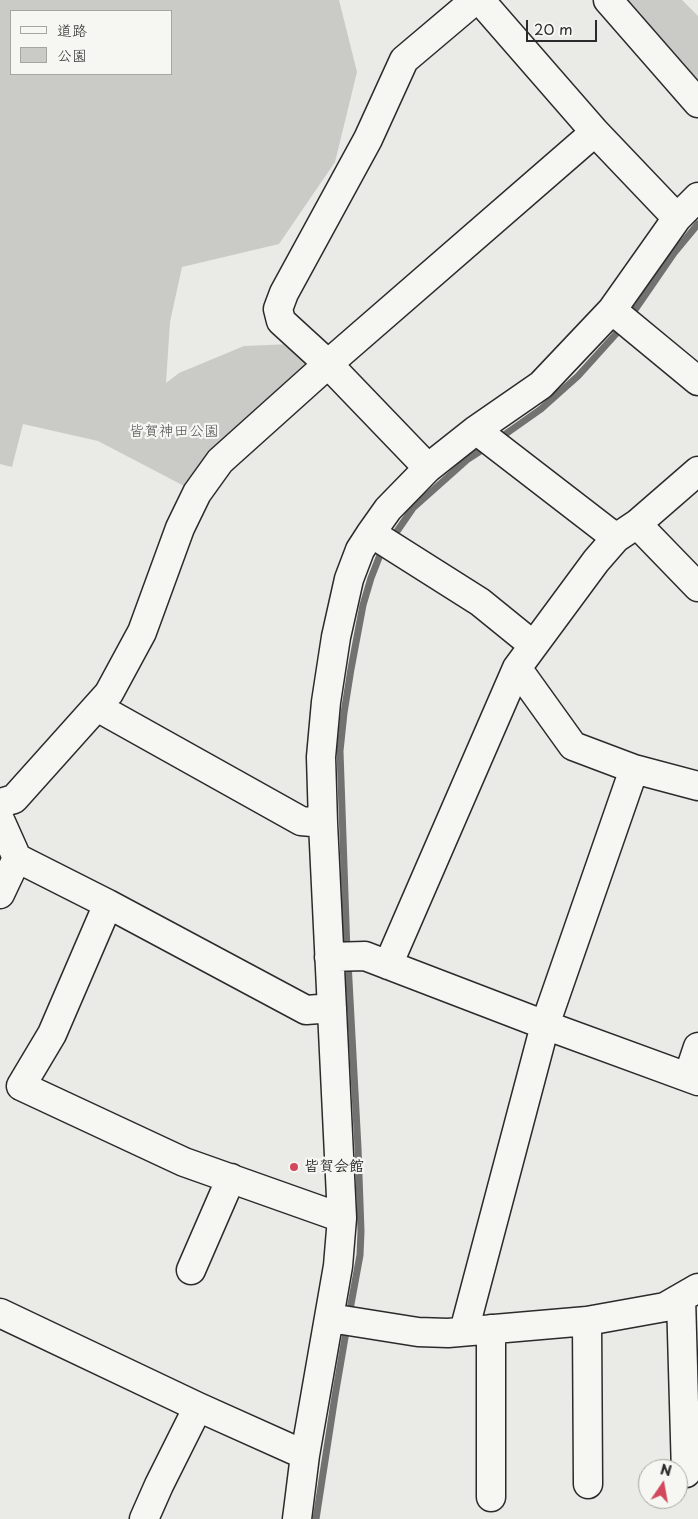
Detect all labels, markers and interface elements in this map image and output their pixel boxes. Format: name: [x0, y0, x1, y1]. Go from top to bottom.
legend: [10, 10, 172, 75]
scale bar: [528, 10, 599, 42]
text: 20 m: [534, 17, 573, 40]
text: 道路: [57, 18, 87, 41]
text: 公園: [57, 43, 87, 66]
park label: 皆賀神田公園: [129, 423, 219, 441]
place label: 皆賀会館: [304, 1158, 364, 1176]
marker: 皆賀会館: [288, 1161, 300, 1173]
text: N: [658, 1458, 674, 1481]
north arrow: [638, 1459, 688, 1509]

